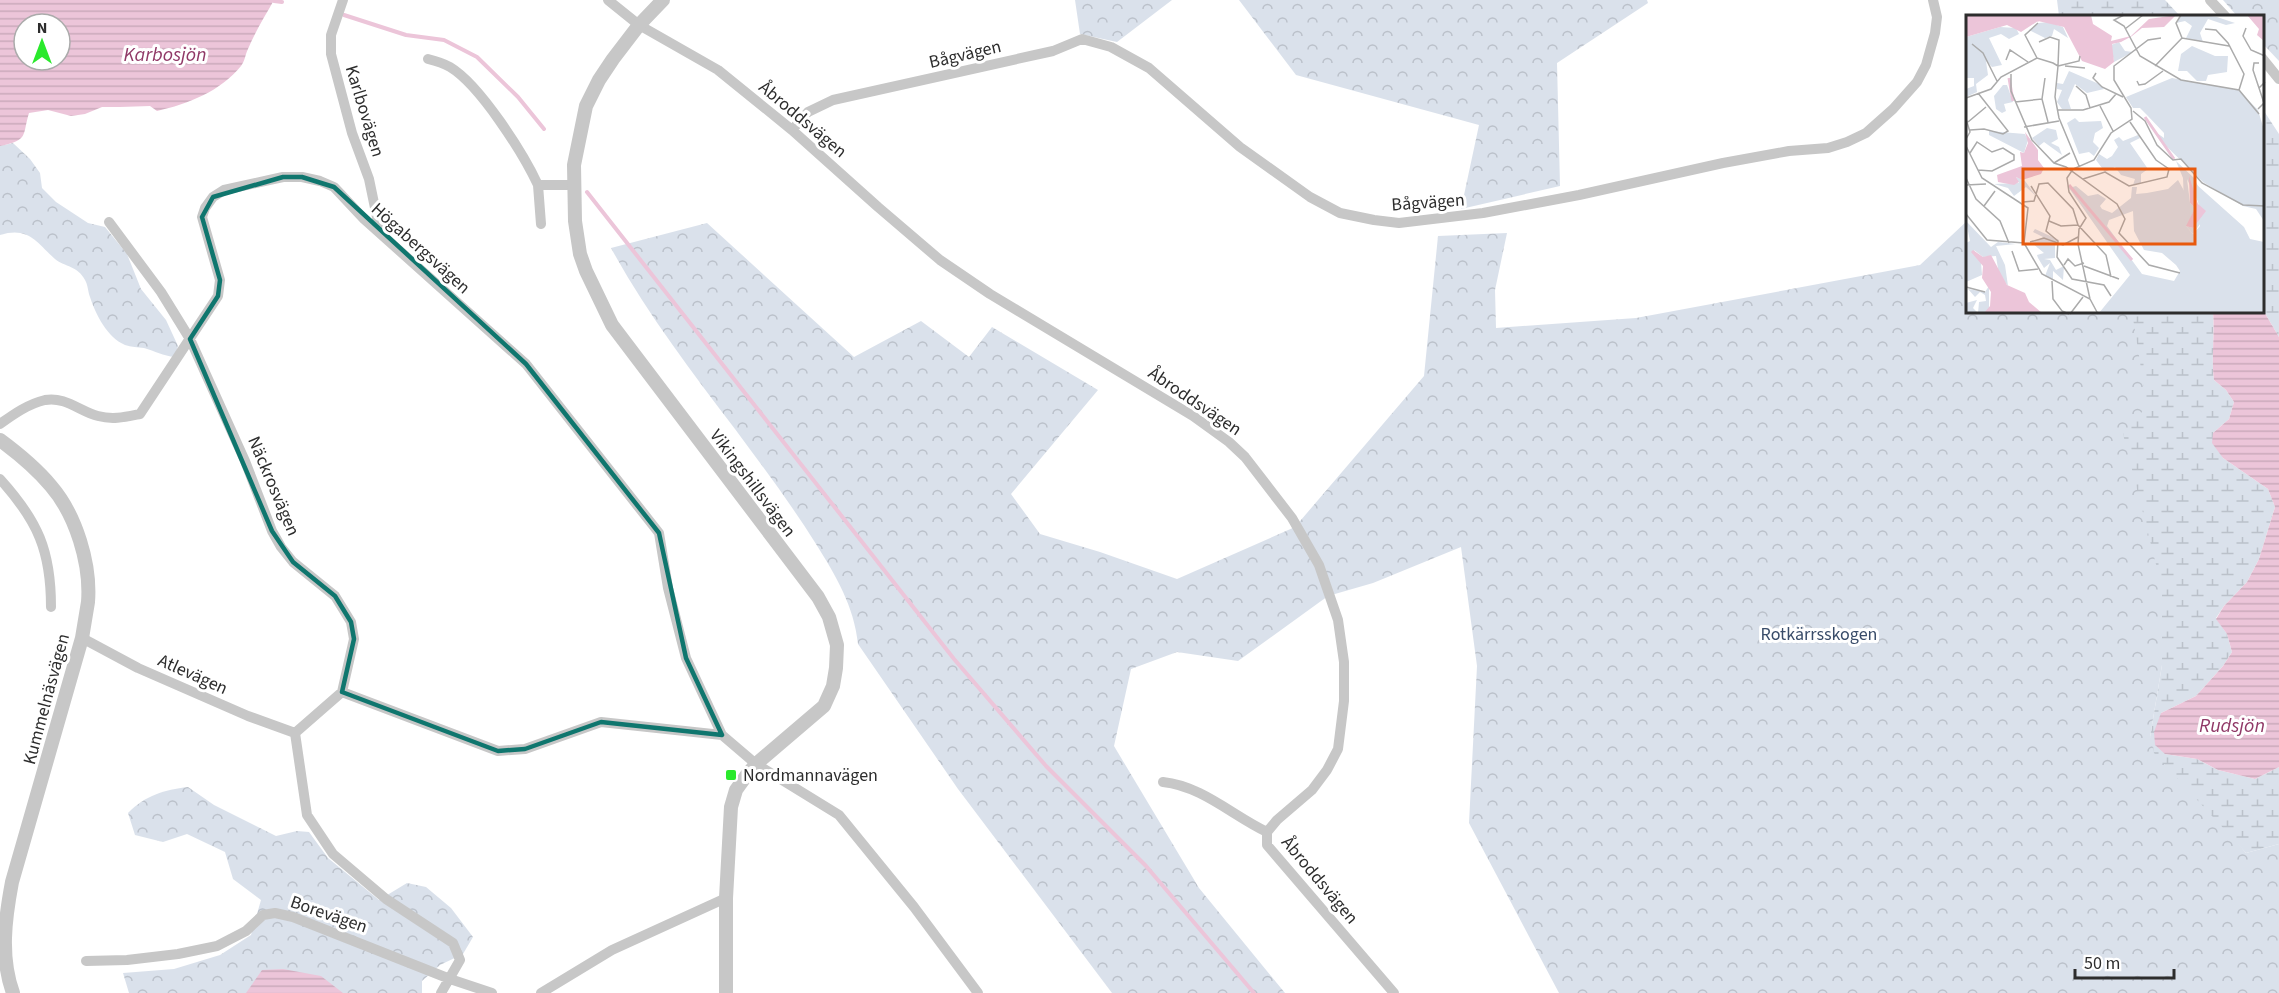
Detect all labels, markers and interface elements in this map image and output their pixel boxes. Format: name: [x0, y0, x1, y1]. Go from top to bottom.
north arrow: [12, 12, 72, 72]
inset map: [1966, 15, 2264, 314]
text: N: [37, 17, 47, 39]
street label: Bågvägen: [927, 34, 1004, 75]
water label: Karbosjön: [123, 41, 207, 69]
street label: Karlbovägen: [339, 62, 390, 160]
street label: Åbroddsvägen: [753, 75, 852, 164]
street label: Bågvägen: [1391, 187, 1466, 218]
street label: Högabergsvägen: [366, 197, 476, 300]
street label: Åbroddsvägen: [1143, 361, 1246, 442]
street label: Vikingshillsvägen: [704, 424, 801, 542]
street label: Näckrosvägen: [241, 433, 306, 540]
park label: Rotkärrsskogen: [1761, 622, 1877, 647]
street label: Kummelnäsvägen: [17, 631, 76, 767]
street label: Atlevägen: [154, 648, 232, 701]
water label: Rudsjön: [2199, 712, 2265, 740]
place label: Nordmannavägen: [743, 763, 878, 788]
marker: Nordmannavägen: [724, 768, 738, 782]
street label: Åbroddsvägen: [1275, 831, 1364, 930]
street label: Borevägen: [287, 890, 371, 939]
scale bar: [2075, 942, 2174, 980]
text: 50 m: [2084, 951, 2120, 976]

